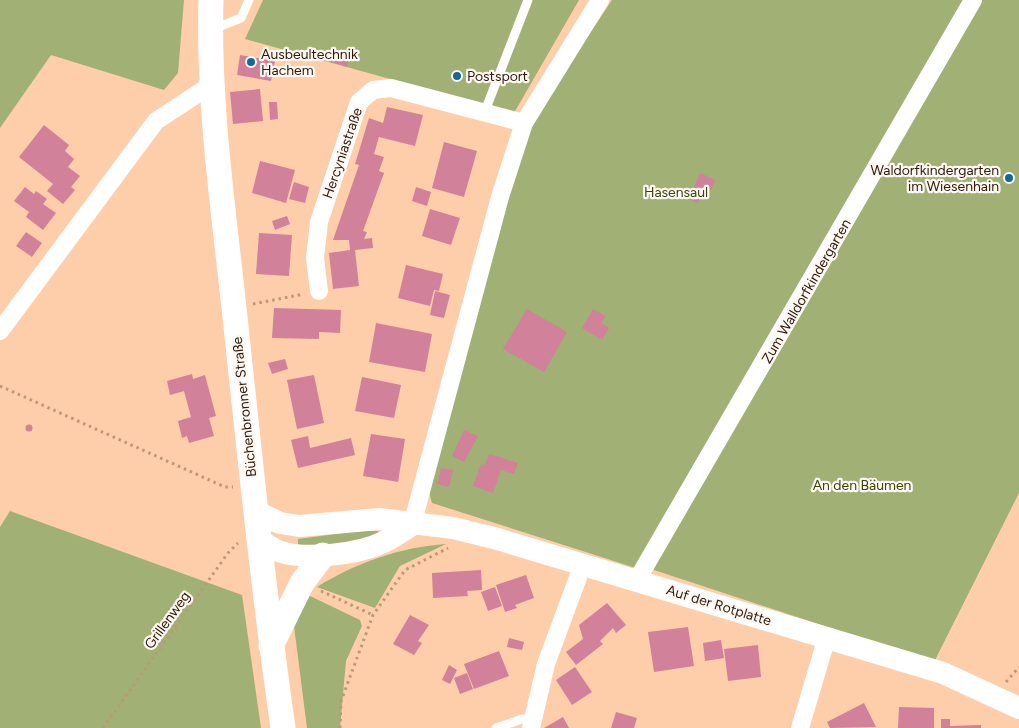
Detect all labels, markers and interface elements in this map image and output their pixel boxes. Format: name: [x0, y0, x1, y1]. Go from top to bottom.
place label: Ausbeultechnik Hachem: [261, 46, 358, 79]
marker: Ausbeultechnik Hachem: [245, 56, 257, 68]
place label: Postsport: [467, 68, 528, 85]
marker: Postsport: [451, 70, 463, 82]
street label: Hercyniastraße: [319, 105, 366, 201]
place label: Waldorfkindergarten im Wiesenhain: [870, 162, 999, 195]
marker: Waldorfkindergarten im Wiesenhain: [1003, 172, 1015, 184]
park label: Hasensaul: [644, 184, 708, 201]
street label: Zum Walldorfkindergarten: [758, 216, 855, 366]
street label: Büchenbronner Straße: [229, 336, 260, 478]
park label: An den Bäumen: [813, 477, 912, 494]
street label: Auf der Rotplatte: [664, 581, 774, 630]
street label: Grillenweg: [141, 588, 194, 652]

